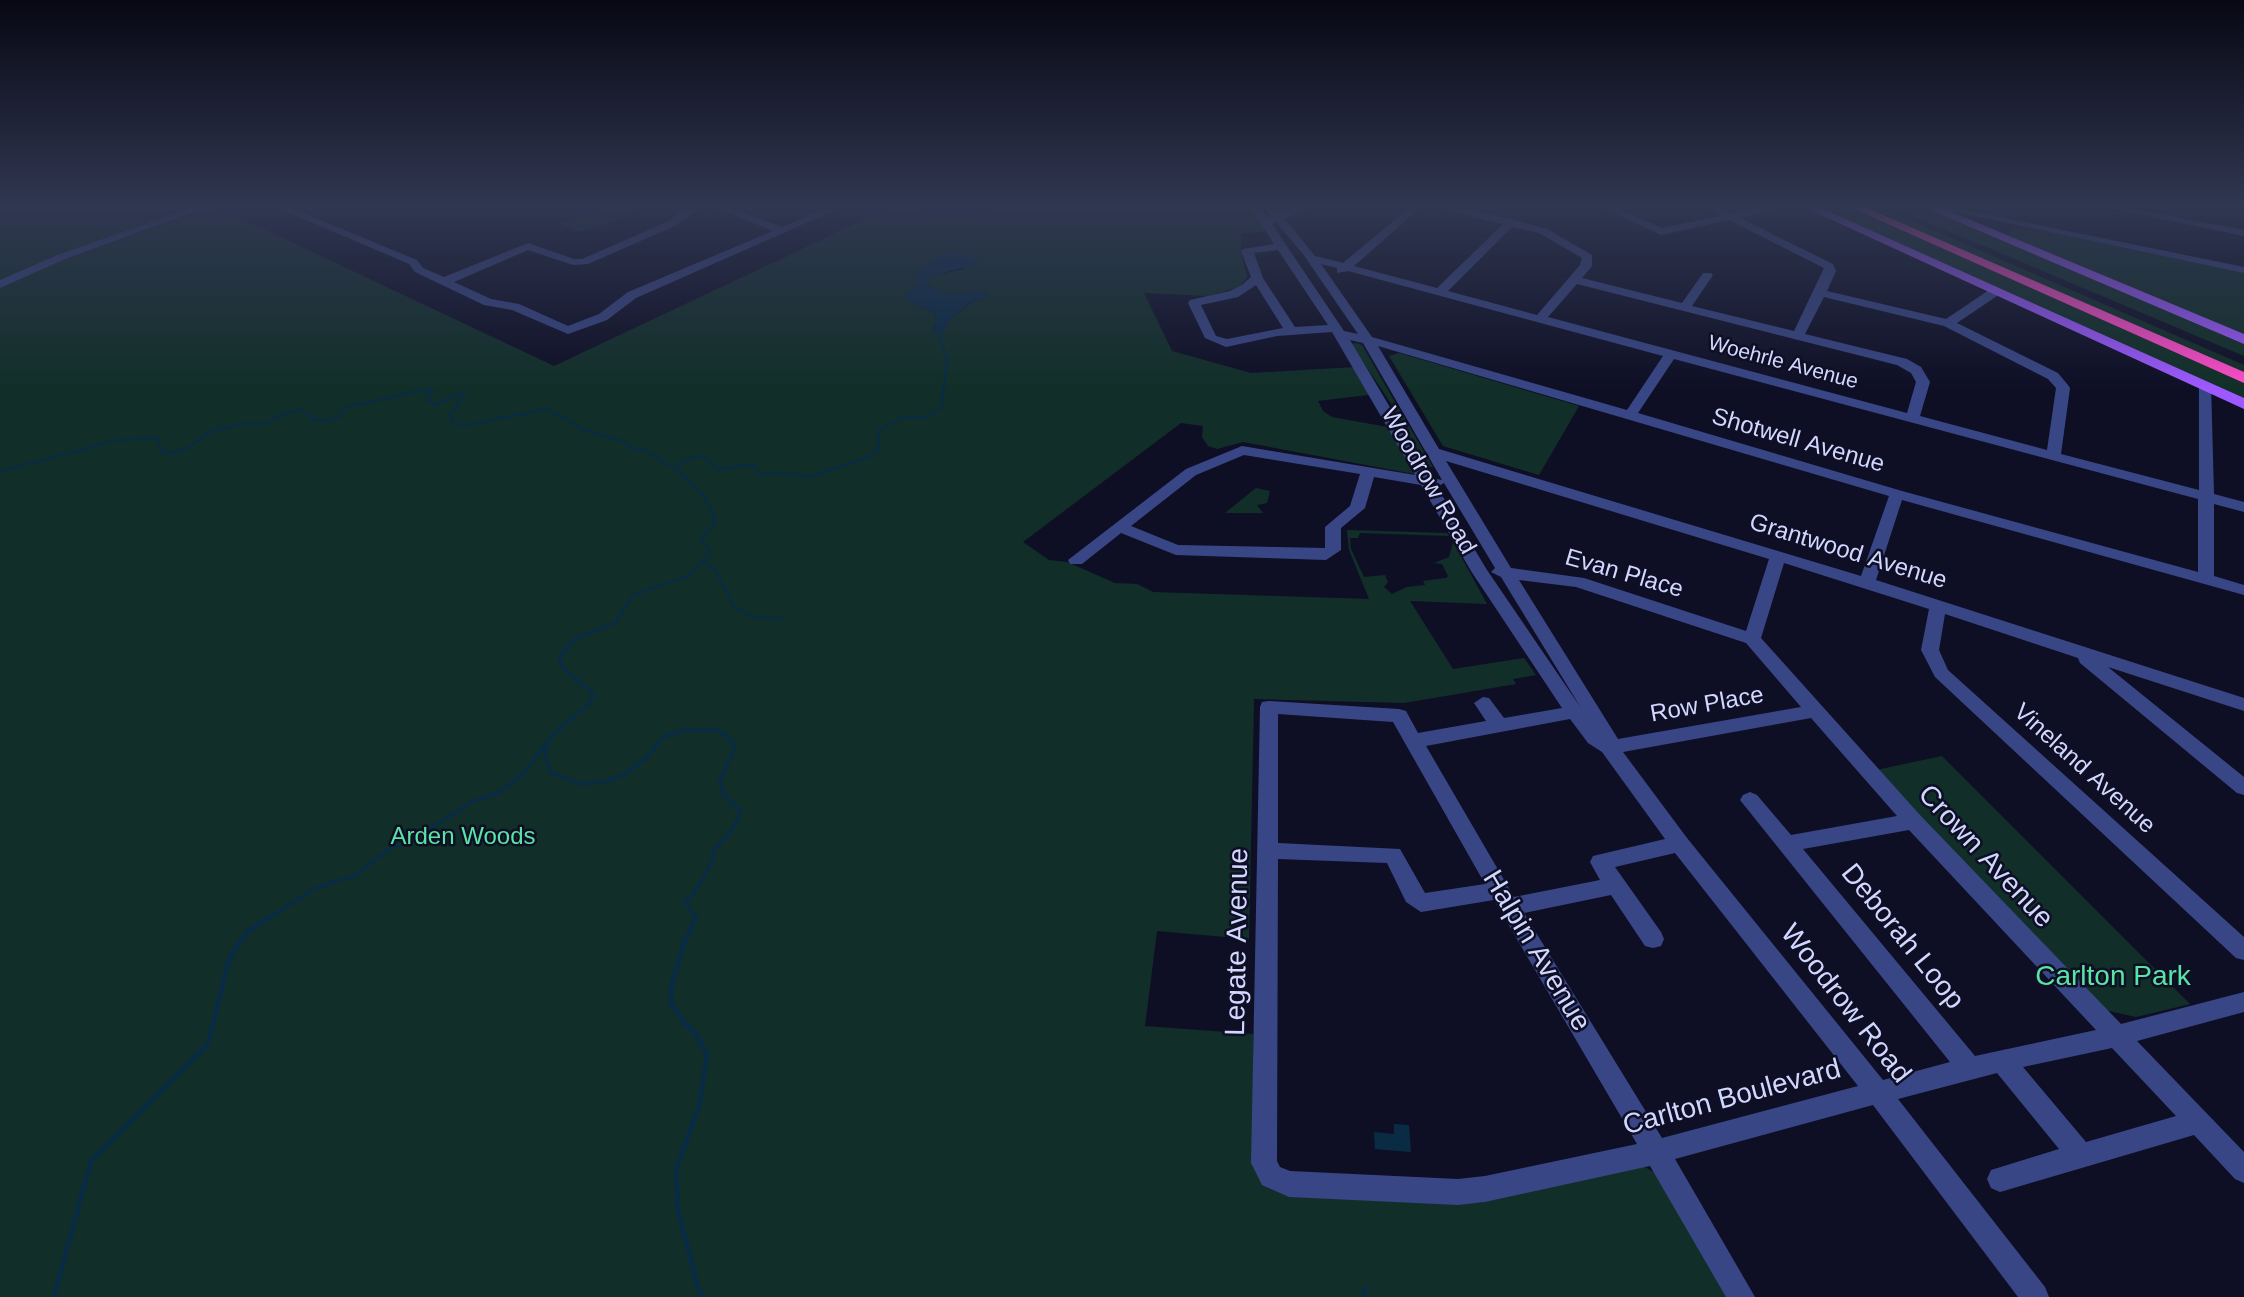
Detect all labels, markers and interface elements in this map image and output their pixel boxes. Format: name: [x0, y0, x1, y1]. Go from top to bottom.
street label: Woehrle Avenue: [1705, 331, 1861, 395]
street label: Woodrow Road: [1374, 402, 1482, 560]
street label: Shotwell Avenue: [1708, 403, 1888, 479]
street label: Grantwood Avenue: [1746, 508, 1950, 596]
street label: Evan Place: [1562, 543, 1686, 605]
street label: Row Place: [1648, 681, 1766, 729]
street label: Vineland Avenue: [2007, 698, 2161, 840]
street label: Crown Avenue: [1910, 779, 2060, 935]
park label: Arden Woods: [391, 823, 535, 851]
street label: Legate Avenue: [1220, 848, 1256, 1036]
street label: Deborah Loop: [1833, 857, 1971, 1017]
street label: Halpin Avenue: [1475, 865, 1597, 1037]
street label: Woodrow Road: [1773, 918, 1917, 1090]
park label: Carlton Park: [2035, 960, 2191, 994]
street label: Carlton Boulevard: [1619, 1053, 1845, 1143]

